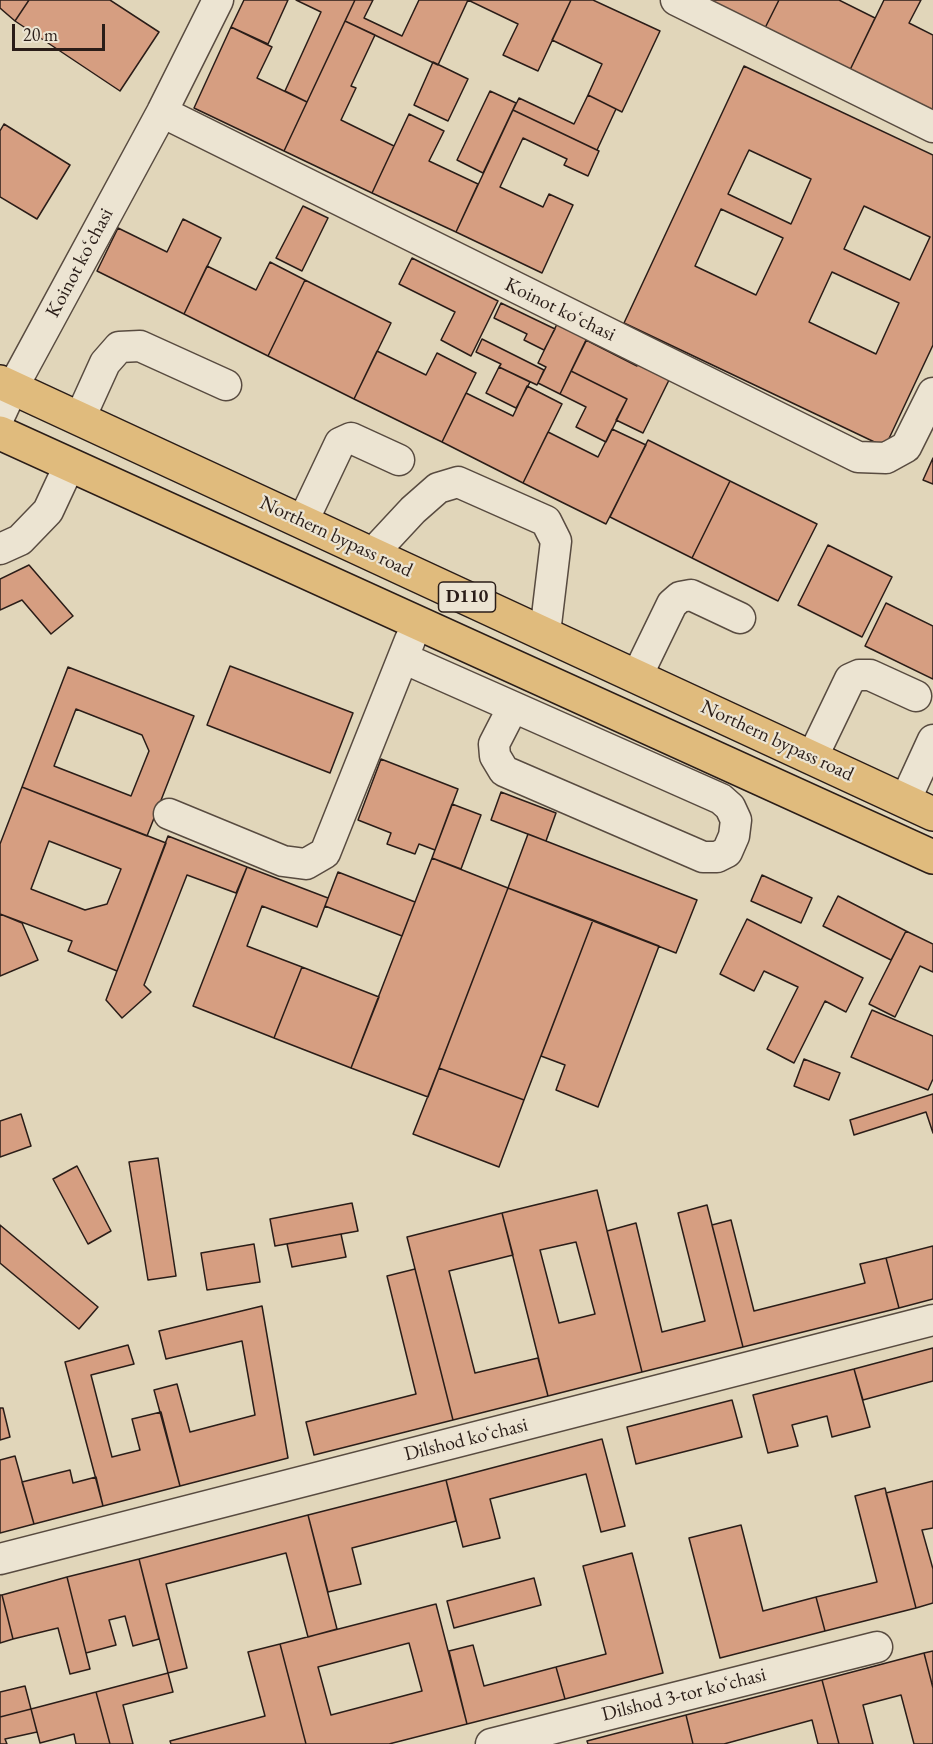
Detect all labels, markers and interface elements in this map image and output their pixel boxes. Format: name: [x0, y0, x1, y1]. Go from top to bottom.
scale bar: [15, 12, 108, 50]
text: 20 m: [23, 23, 58, 46]
street label: Koinot koʻchasi: [41, 204, 119, 322]
street label: Koinot koʻchasi: [501, 273, 619, 347]
street label: Northern bypass road: [256, 491, 416, 583]
road number: D110: [438, 582, 496, 612]
street label: Northern bypass road: [697, 695, 857, 787]
street label: Dilshod koʻchasi: [402, 1413, 530, 1467]
street label: Dilshod 3-tor koʻchasi: [599, 1663, 769, 1727]

